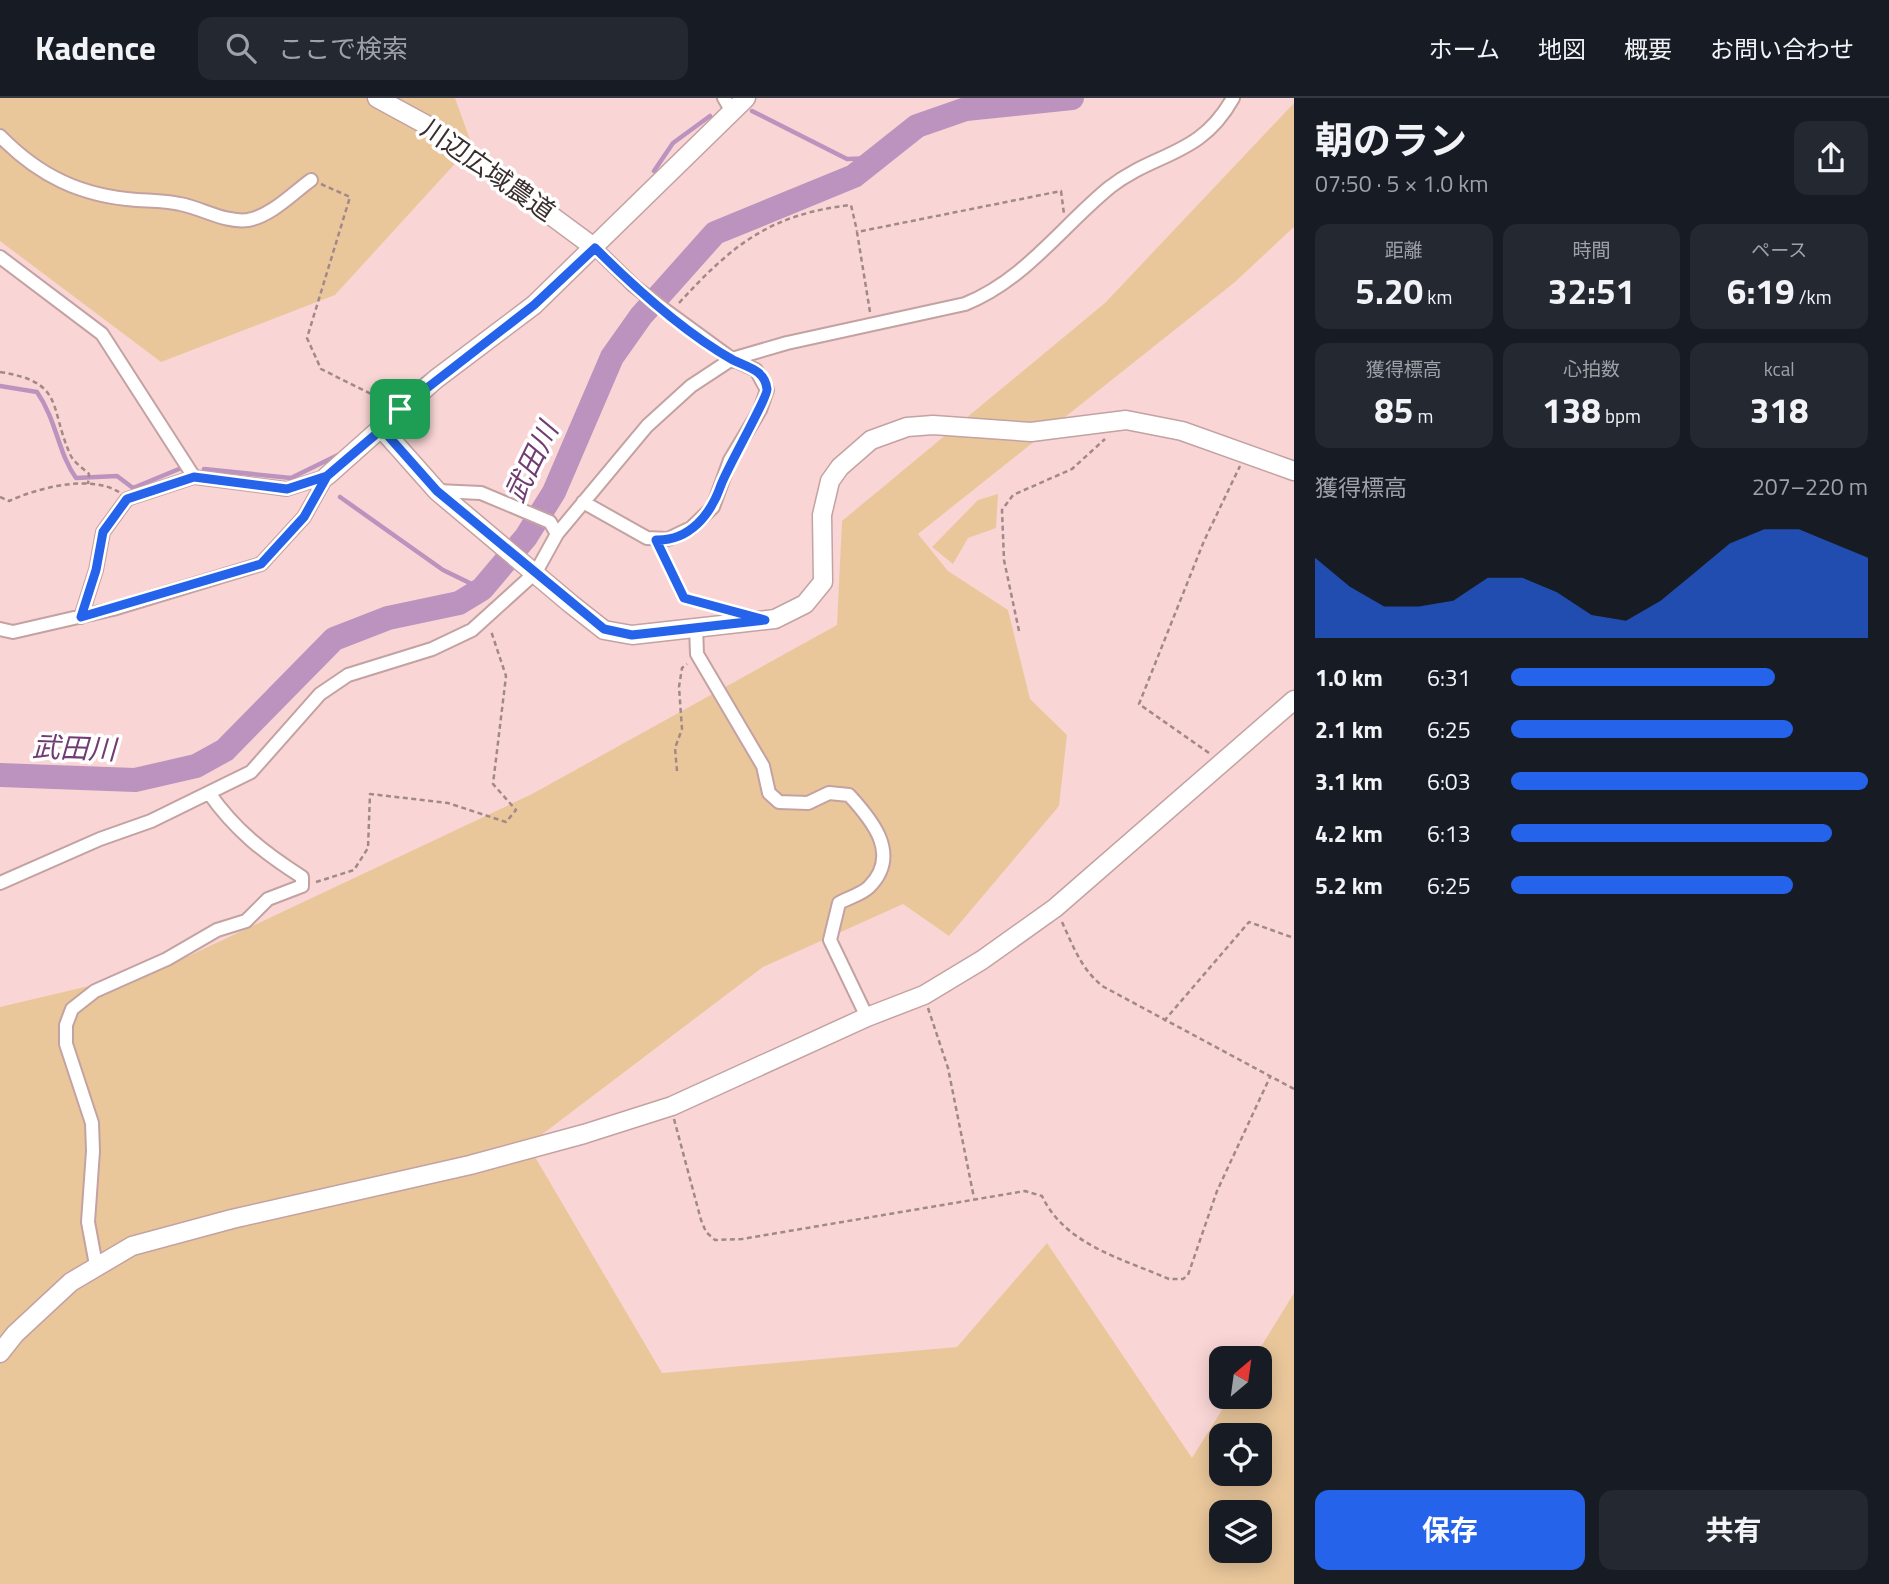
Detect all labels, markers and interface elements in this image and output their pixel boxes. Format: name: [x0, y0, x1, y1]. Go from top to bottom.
search box: [198, 17, 688, 80]
text: Kadence: [35, 23, 156, 73]
icon: search: [222, 29, 260, 67]
text: ここで検索: [278, 29, 408, 68]
text: ホーム: [1429, 31, 1500, 67]
text: 地図: [1538, 31, 1586, 67]
text: 概要: [1624, 31, 1672, 67]
text: お問い合わせ: [1710, 31, 1854, 67]
street label: 川辺広域農道: [413, 109, 563, 230]
text: 朝のラン: [1315, 111, 1467, 169]
button: share: [1794, 121, 1868, 195]
text: 07:50 · 5 × 1.0 km: [1315, 166, 1489, 201]
text: 距離: [1385, 235, 1423, 264]
text: 時間: [1572, 235, 1611, 264]
text: ペース: [1751, 235, 1807, 264]
text: 5.20: [1355, 264, 1423, 318]
text: 32:51: [1548, 264, 1635, 318]
text: 6:19: [1727, 264, 1795, 318]
text: km: [1423, 282, 1452, 311]
text: /km: [1795, 282, 1832, 311]
text: 獲得標高: [1366, 354, 1442, 383]
text: 心拍数: [1563, 354, 1620, 383]
text: kcal: [1764, 354, 1795, 383]
pin: [370, 379, 430, 439]
text: 85: [1374, 383, 1413, 437]
text: 138: [1542, 383, 1601, 437]
text: 318: [1750, 383, 1809, 437]
icon: arrive: [381, 390, 419, 428]
text: m: [1413, 401, 1433, 430]
text: bpm: [1601, 401, 1641, 430]
water label: 武田川: [493, 412, 570, 509]
text: 207–220 m: [1752, 469, 1868, 504]
text: 獲得標高: [1315, 470, 1407, 505]
text: 1.0 km: [1315, 660, 1383, 695]
text: 6:31: [1427, 660, 1471, 695]
text: 2.1 km: [1315, 712, 1383, 747]
text: 6:25: [1427, 712, 1471, 747]
water label: 武田川: [31, 725, 120, 771]
text: 3.1 km: [1315, 764, 1383, 799]
text: 6:03: [1427, 764, 1471, 799]
text: 4.2 km: [1315, 816, 1383, 851]
text: 6:13: [1427, 816, 1471, 851]
text: 5.2 km: [1315, 868, 1383, 903]
text: 6:25: [1427, 868, 1471, 903]
north arrow: [1209, 1346, 1272, 1409]
map controls: [1209, 1346, 1272, 1563]
button: locate: [1209, 1423, 1272, 1486]
button: 保存: [1315, 1490, 1585, 1570]
button: 共有: [1599, 1490, 1868, 1570]
button: layers: [1209, 1500, 1272, 1563]

